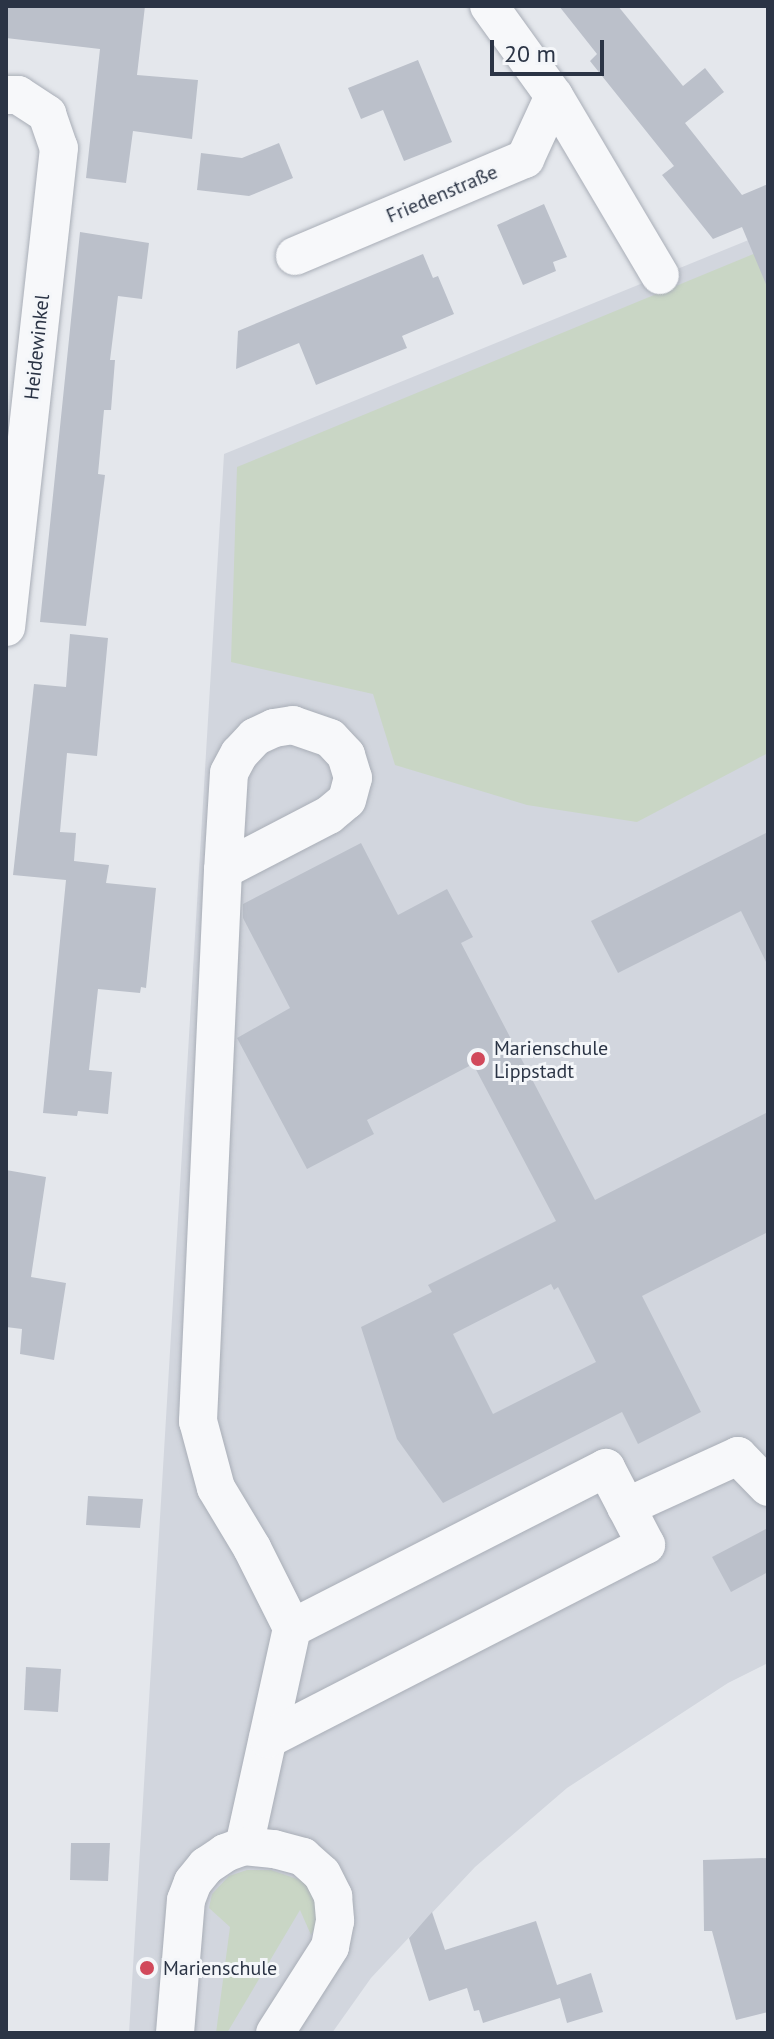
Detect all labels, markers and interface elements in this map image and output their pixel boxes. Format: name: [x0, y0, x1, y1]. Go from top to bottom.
scale bar: [494, 24, 608, 74]
text: 20 m: [504, 38, 556, 69]
street label: Friedenstraße: [383, 160, 501, 228]
street label: Heidewinkel: [20, 293, 54, 401]
place label: Marienschule Lippstadt: [494, 1036, 608, 1083]
marker: Marienschule Lippstadt: [469, 1050, 487, 1068]
place label: Marienschule: [163, 1956, 277, 1980]
marker: Marienschule: [138, 1959, 156, 1977]

